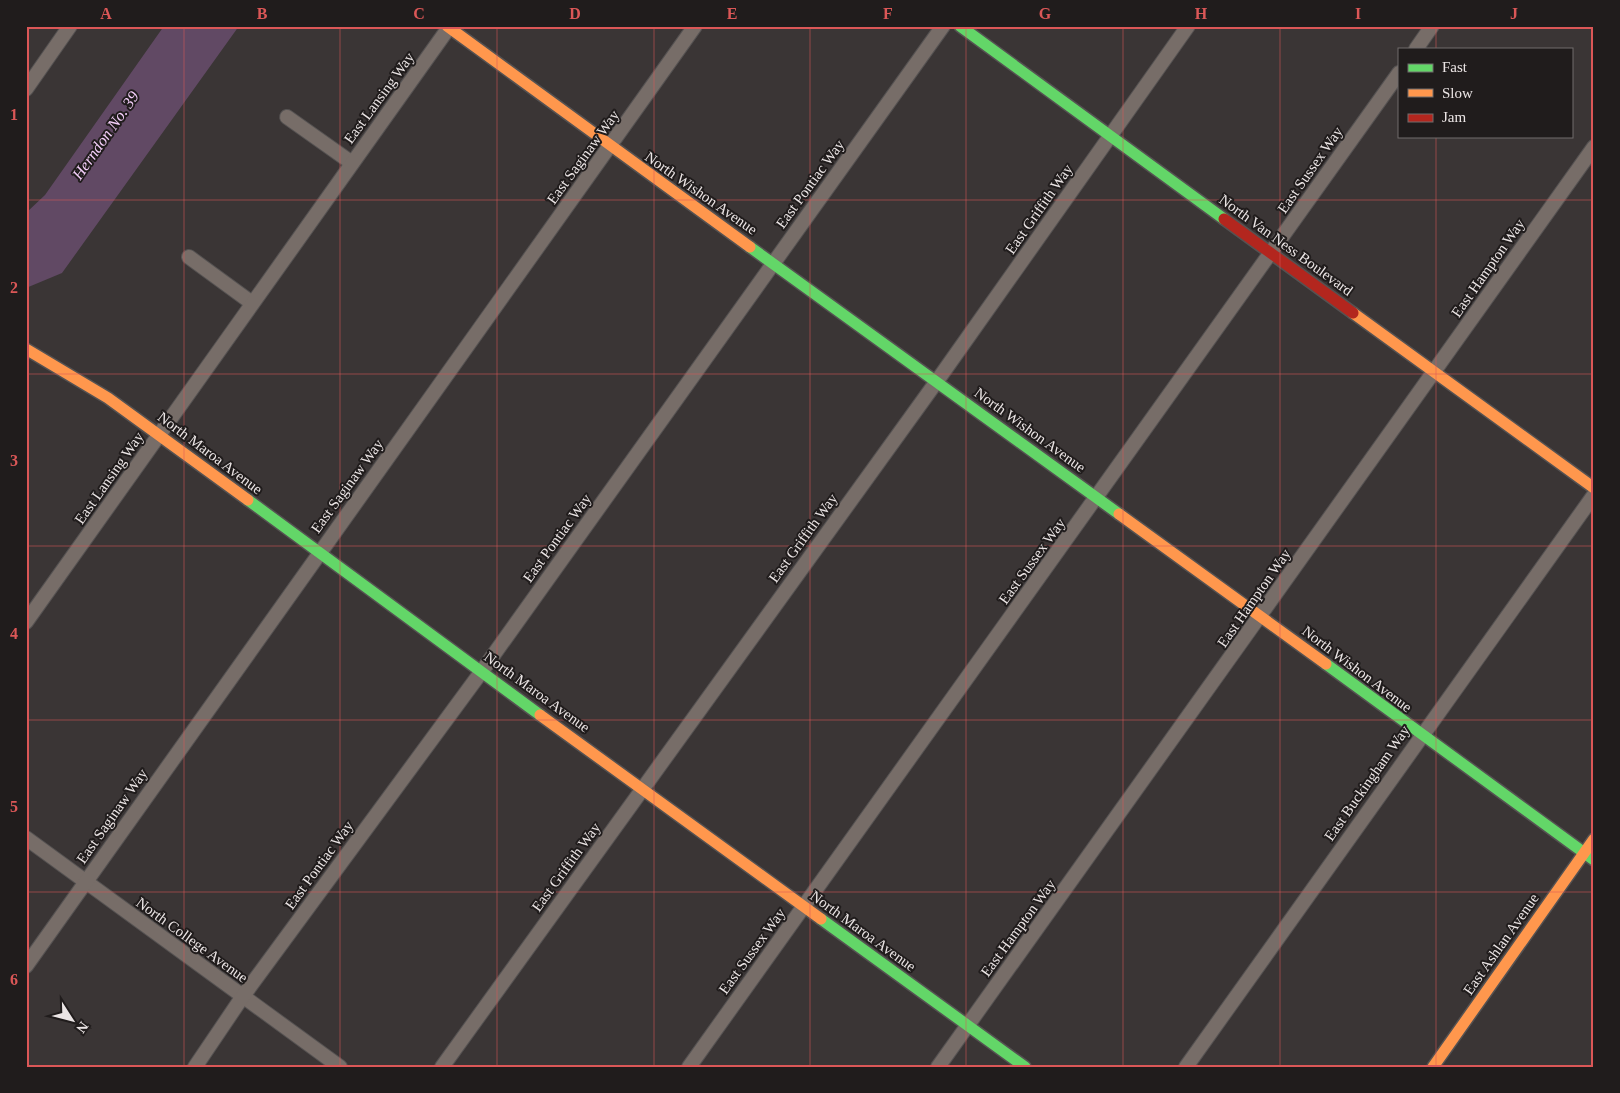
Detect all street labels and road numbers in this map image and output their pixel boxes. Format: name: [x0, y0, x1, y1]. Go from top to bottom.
street label: East Lansing Way: [341, 49, 418, 147]
street label: East Saginaw Way: [544, 107, 623, 207]
street label: East Sussex Way: [1274, 123, 1346, 216]
street label: East Pontiac Way: [773, 136, 848, 231]
street label: North Wishon Avenue: [642, 148, 760, 238]
street label: East Griffith Way: [1002, 161, 1076, 257]
street label: North Van Ness Boulevard: [1216, 191, 1356, 299]
street label: East Hampton Way: [1448, 215, 1528, 320]
street label: North Wishon Avenue: [971, 384, 1089, 476]
street label: North Maroa Avenue: [155, 409, 266, 498]
street label: East Lansing Way: [71, 429, 147, 527]
street label: East Saginaw Way: [308, 436, 387, 536]
street label: East Pontiac Way: [520, 490, 595, 585]
street label: East Griffith Way: [765, 490, 841, 585]
street label: East Sussex Way: [996, 515, 1069, 607]
street label: East Hampton Way: [1214, 545, 1294, 650]
street label: North Wishon Avenue: [1299, 623, 1415, 716]
street label: North Maroa Avenue: [481, 648, 593, 736]
street label: East Buckingham Way: [1321, 722, 1413, 844]
street label: East Saginaw Way: [73, 765, 151, 866]
street label: East Pontiac Way: [282, 817, 357, 912]
street label: East Griffith Way: [528, 819, 604, 914]
street label: East Hampton Way: [977, 876, 1059, 980]
street label: North Maroa Avenue: [807, 887, 919, 975]
street label: East Ashlan Avenue: [1460, 890, 1542, 998]
street label: North College Avenue: [133, 894, 251, 986]
street label: East Sussex Way: [716, 905, 789, 997]

